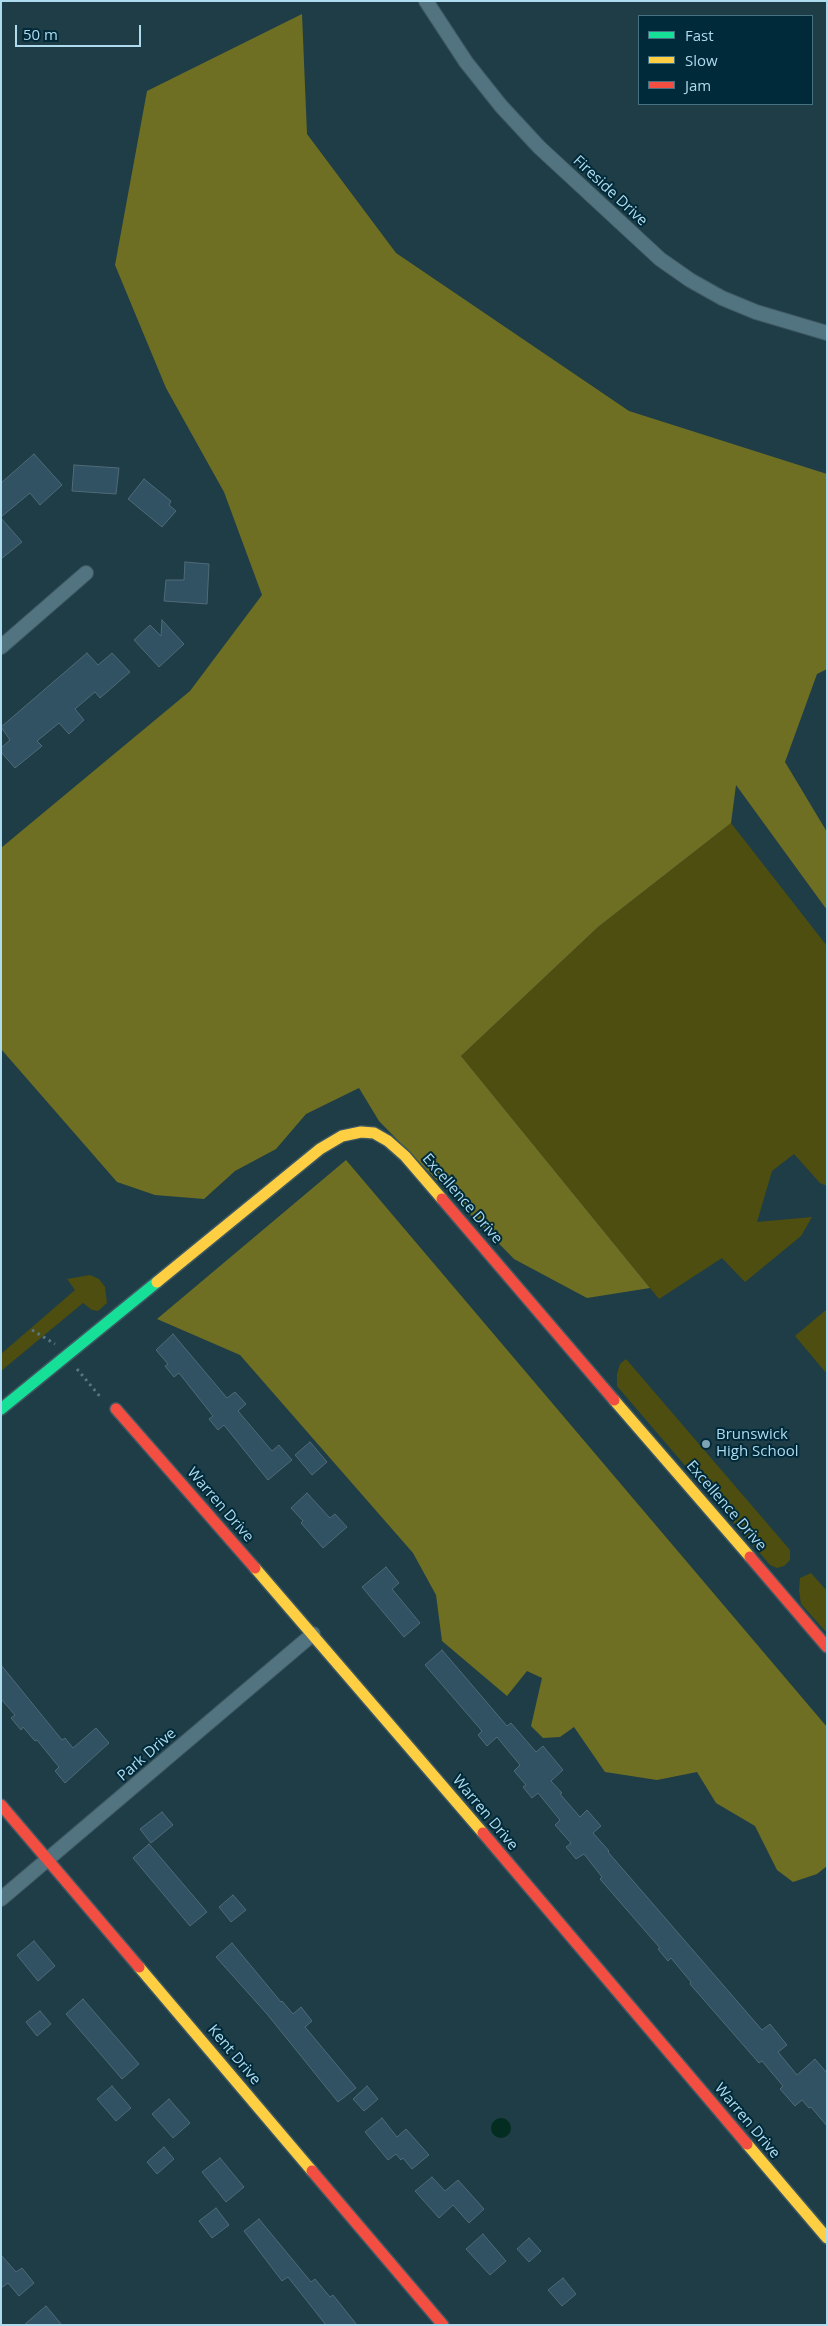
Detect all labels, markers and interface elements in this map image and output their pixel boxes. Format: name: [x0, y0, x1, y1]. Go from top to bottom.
scale bar: [18, 15, 144, 47]
legend: [638, 15, 813, 105]
text: 50 m: [23, 24, 58, 44]
text: Fast: [685, 25, 714, 45]
text: Slow: [685, 50, 718, 70]
text: Jam: [685, 75, 711, 95]
street label: Fireside Drive: [569, 152, 651, 230]
street label: Excellence Drive: [418, 1150, 506, 1248]
place label: Brunswick High School: [716, 1426, 799, 1461]
marker: Brunswick High School: [700, 1438, 712, 1450]
street label: Excellence Drive: [682, 1457, 770, 1555]
street label: Warren Drive: [183, 1464, 257, 1546]
street label: Park Drive: [114, 1725, 180, 1785]
street label: Warren Drive: [448, 1772, 522, 1854]
street label: Kent Drive: [204, 2021, 264, 2089]
street label: Warren Drive: [710, 2080, 784, 2162]

